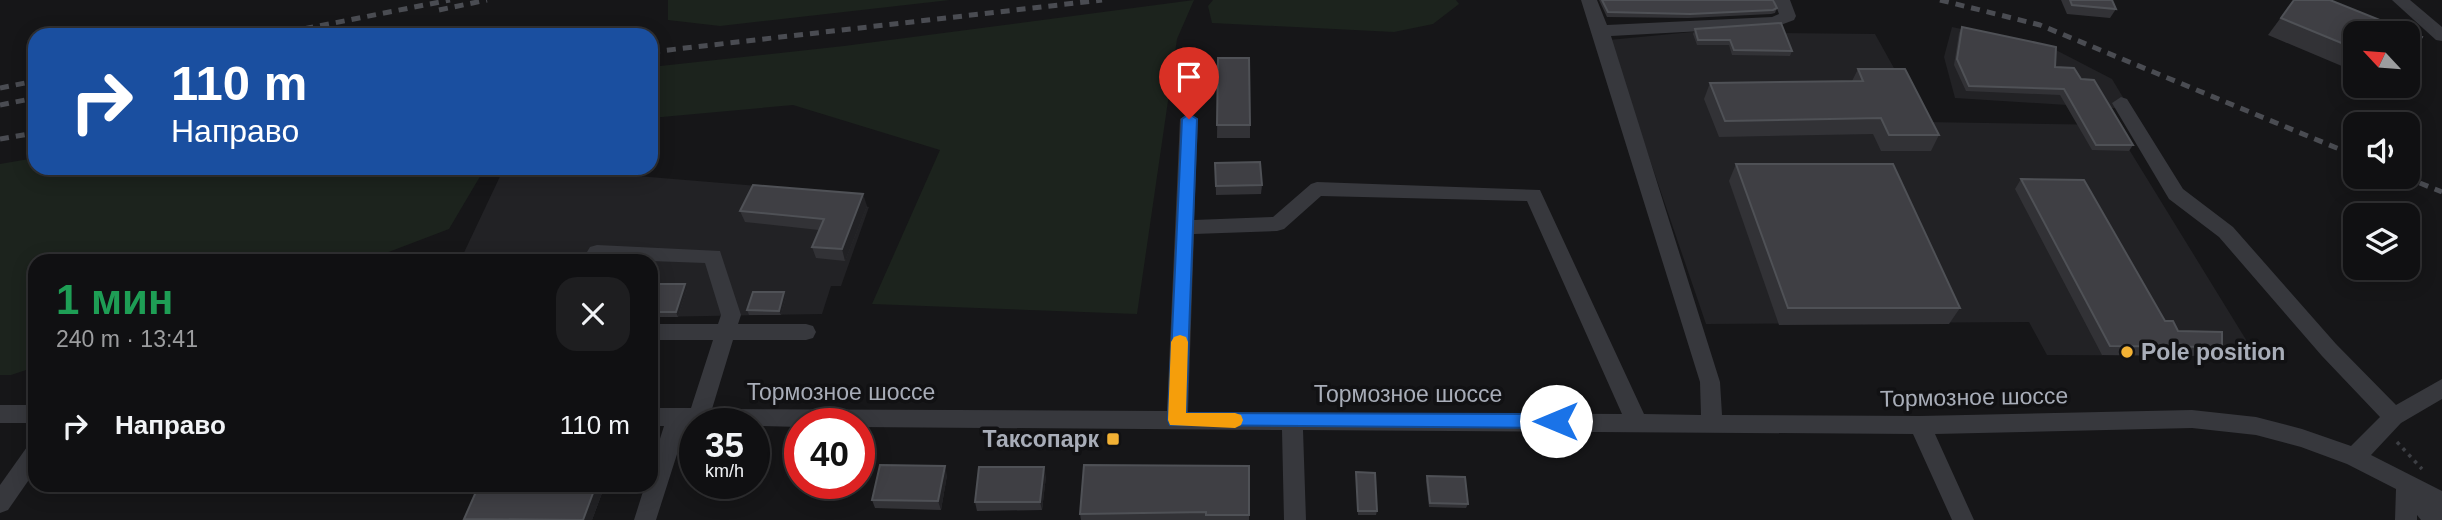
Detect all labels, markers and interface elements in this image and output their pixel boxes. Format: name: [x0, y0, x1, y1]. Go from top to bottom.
north arrow: [2343, 21, 2420, 98]
map controls: [2343, 21, 2420, 280]
pin: [1159, 47, 1219, 119]
icon: right: [56, 56, 147, 147]
text: 110 m: [171, 56, 307, 110]
icon: arrive: [1170, 58, 1208, 96]
button: sound: [2343, 112, 2420, 189]
text: Направо: [171, 113, 299, 149]
button: layers: [2343, 203, 2420, 280]
text: 1 мин: [56, 276, 173, 323]
button: close: [556, 277, 630, 351]
text: 240 m · 13:41: [56, 326, 198, 352]
place label: Pole position: [2141, 339, 2285, 365]
marker: Pole position: [2119, 344, 2135, 360]
street label: Тормозное шоссе: [747, 379, 935, 405]
street label: Тормозное шоссе: [1314, 381, 1502, 407]
street label: Тормозное шоссе: [1880, 382, 2068, 412]
position arrow: [1519, 384, 1593, 458]
icon: right: [56, 407, 94, 445]
speed limit sign: 40: [784, 408, 875, 499]
text: Направо: [115, 410, 226, 440]
text: 110 m: [560, 410, 630, 440]
text: 35: [705, 425, 744, 464]
place label: Таксопарк: [982, 426, 1099, 452]
marker: Таксопарк: [1105, 431, 1121, 447]
text: km/h: [705, 461, 744, 481]

